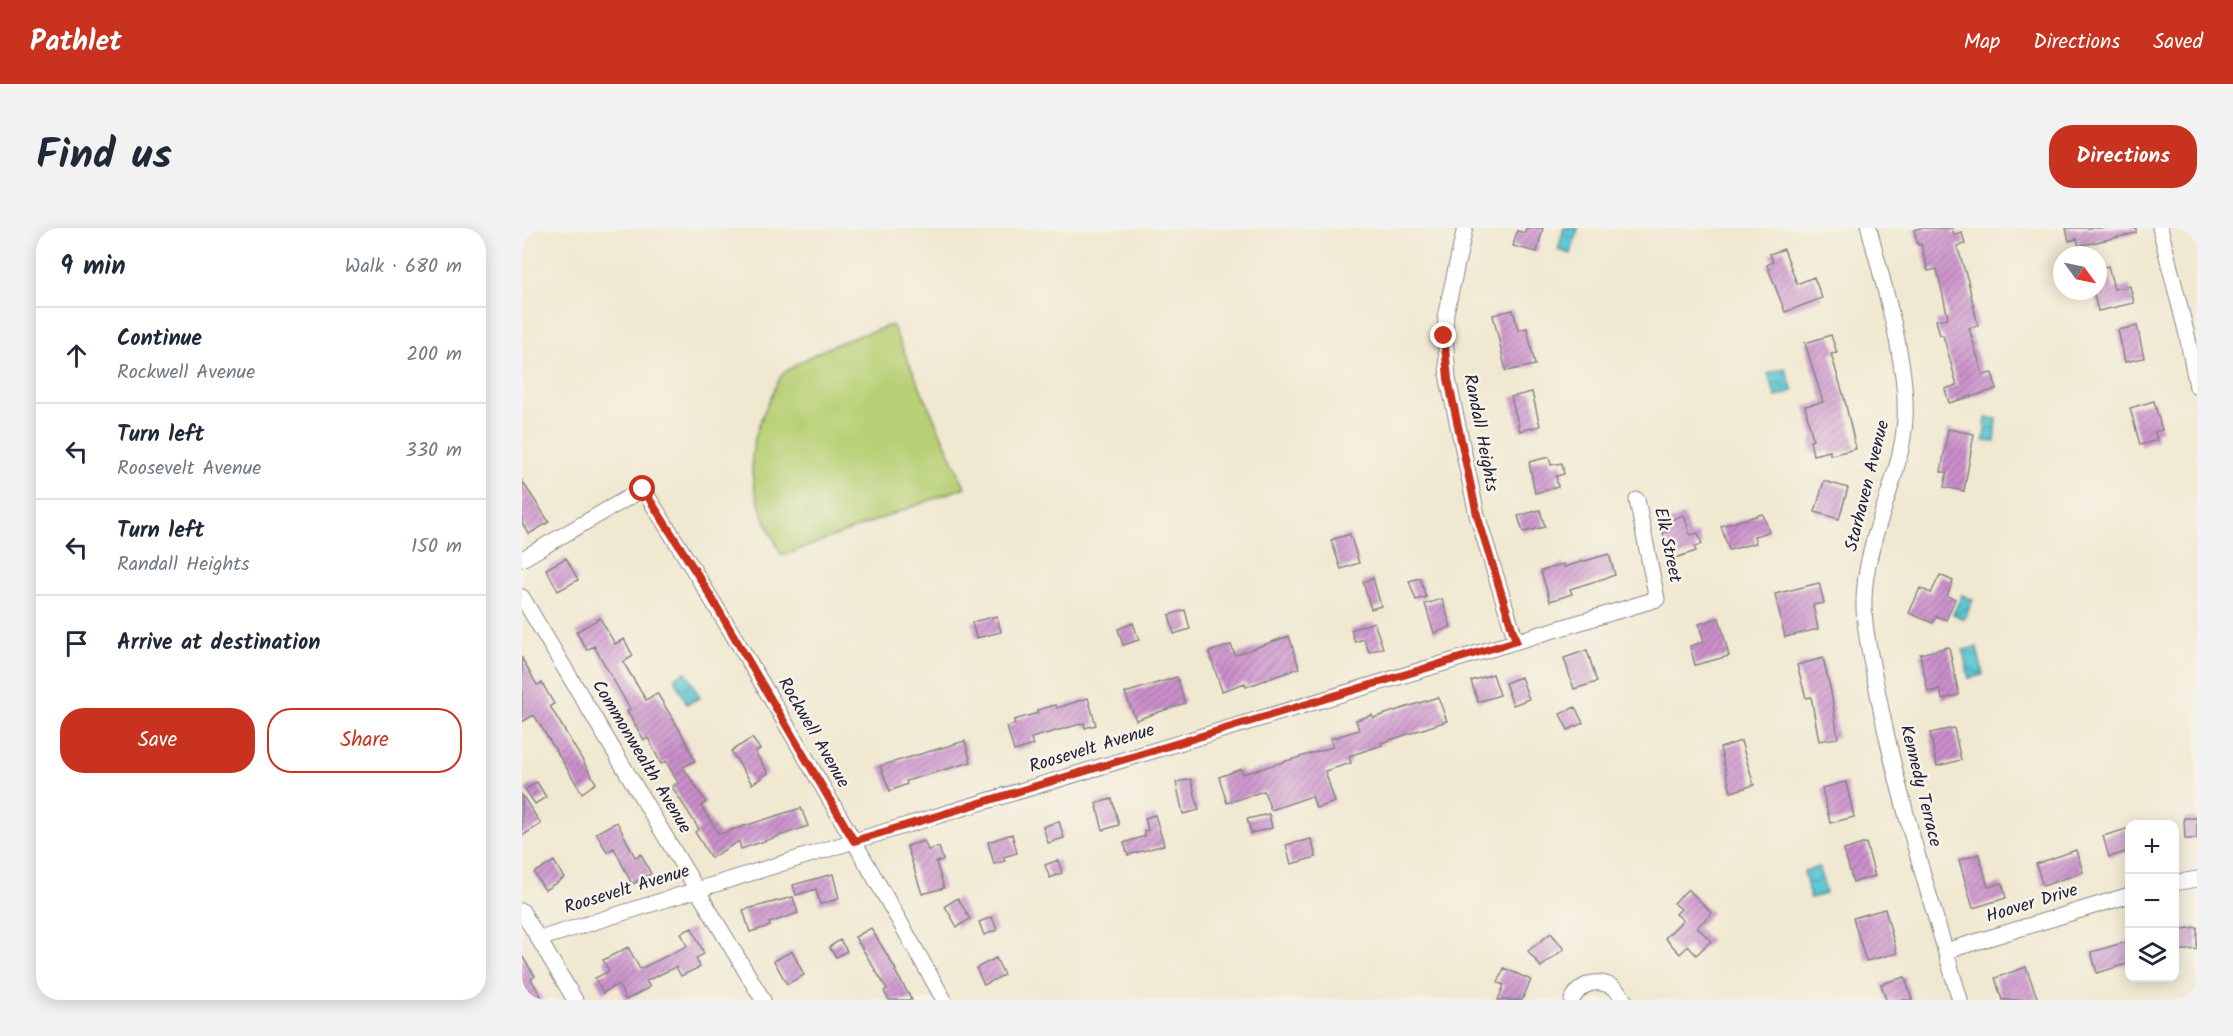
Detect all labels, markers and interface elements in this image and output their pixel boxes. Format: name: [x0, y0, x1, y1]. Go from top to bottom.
text: Pathlet: [30, 20, 122, 65]
text: Map: [1964, 26, 2000, 59]
text: Directions: [2033, 26, 2120, 59]
text: Saved: [2153, 26, 2203, 59]
text: Find us: [36, 123, 172, 190]
button: Directions: [2049, 125, 2197, 188]
text: 9 min: [60, 246, 126, 288]
north arrow: [2053, 246, 2107, 300]
text: Walk · 680 m: [345, 251, 462, 283]
text: Continue: [117, 322, 202, 357]
route end: [1430, 322, 1456, 348]
icon: ahead: [60, 339, 93, 372]
text: 200 m: [406, 339, 462, 371]
text: Rockwell Avenue: [117, 357, 255, 389]
street label: Randall Heights: [1454, 372, 1506, 495]
street label: Starhaven Avenue: [1838, 417, 1898, 555]
text: Turn left: [117, 418, 204, 453]
icon: left: [60, 435, 93, 468]
text: 330 m: [405, 435, 462, 467]
text: Roosevelt Avenue: [117, 453, 261, 485]
route start: [629, 475, 655, 501]
street label: Elk Street: [1645, 505, 1689, 586]
text: Turn left: [117, 514, 204, 549]
icon: left: [60, 531, 93, 564]
text: 150 m: [411, 531, 462, 563]
text: Randall Heights: [117, 549, 250, 581]
text: Arrive at destination: [117, 626, 320, 661]
icon: arrive: [60, 627, 93, 660]
street label: Rockwell Avenue: [769, 672, 857, 794]
street label: Commonwealth Avenue: [583, 674, 699, 840]
button: Save: [60, 708, 255, 773]
button: Share: [267, 708, 462, 773]
street label: Roosevelt Avenue: [1026, 716, 1158, 782]
street label: Kennedy Terrace: [1891, 722, 1949, 850]
map controls: [2125, 820, 2179, 982]
button: +: [2125, 820, 2179, 874]
street label: Roosevelt Avenue: [561, 857, 693, 923]
button: −: [2125, 874, 2179, 928]
street label: Hoover Drive: [1982, 876, 2082, 932]
button: layers: [2125, 928, 2179, 982]

